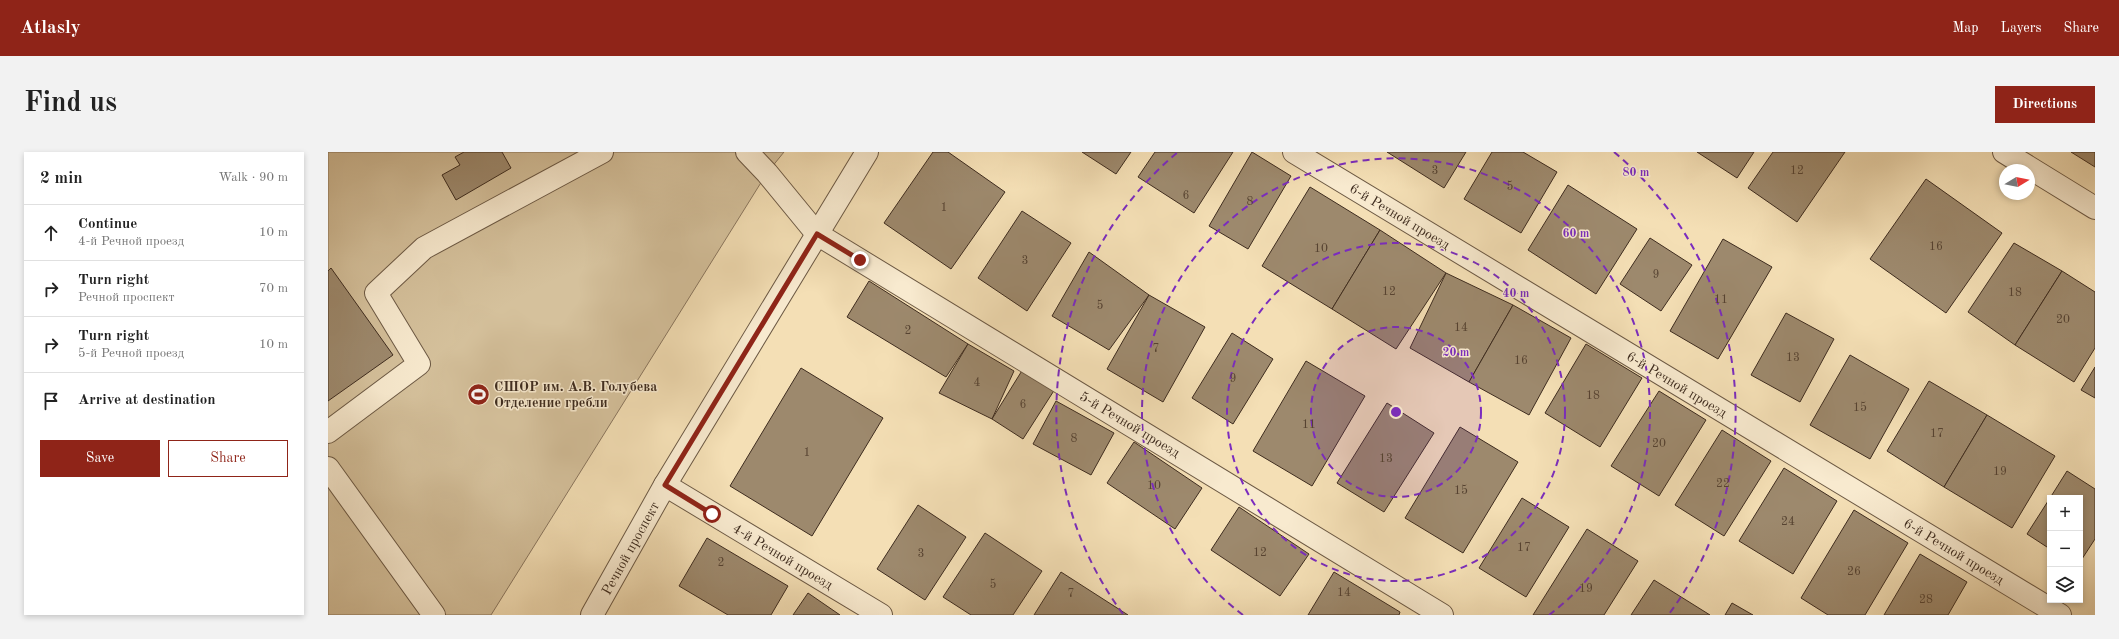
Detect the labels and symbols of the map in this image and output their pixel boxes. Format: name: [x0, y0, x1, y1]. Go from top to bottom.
north arrow: [1999, 164, 2035, 200]
house number: 3: [1432, 165, 1438, 177]
house number: 12: [1790, 165, 1804, 177]
text: 80 m: [1623, 167, 1650, 179]
house number: 5: [1507, 180, 1514, 193]
street label: 6-й Речной проезд: [1347, 181, 1452, 252]
house number: 6: [1183, 190, 1190, 202]
house number: 8: [1247, 196, 1254, 208]
house number: 1: [941, 202, 947, 214]
text: 60 m: [1563, 228, 1590, 240]
house number: 16: [1929, 241, 1943, 253]
house number: 10: [1314, 243, 1328, 255]
route end: [851, 251, 869, 269]
house number: 3: [1022, 255, 1028, 267]
house number: 9: [1653, 269, 1659, 281]
house number: 12: [1382, 286, 1396, 298]
house number: 18: [2008, 287, 2022, 299]
text: 40 m: [1503, 288, 1530, 300]
house number: 11: [1714, 294, 1728, 306]
house number: 5: [1097, 299, 1104, 312]
house number: 20: [2056, 314, 2070, 326]
house number: 14: [1454, 322, 1468, 334]
house number: 2: [905, 325, 911, 337]
house number: 7: [1153, 343, 1159, 355]
text: 20 m: [1443, 347, 1470, 359]
street label: 6-й Речной проезд: [1624, 349, 1729, 420]
house number: 13: [1786, 352, 1800, 364]
house number: 16: [1514, 355, 1528, 367]
house number: 9: [1230, 373, 1236, 385]
house number: 4: [974, 377, 981, 389]
place label: СШОР им. А.В. Голубева Отделение гребли: [494, 380, 657, 410]
sports icon: СШОР им. А.В. Голубева Отделение гребли: [465, 381, 491, 407]
street label: 5-й Речной проезд: [1077, 389, 1182, 460]
house number: 18: [1586, 390, 1600, 402]
house number: 6: [1020, 399, 1027, 411]
house number: 15: [1853, 401, 1867, 414]
centre of rings: [1389, 405, 1403, 419]
house number: 11: [1302, 419, 1316, 431]
house number: 17: [1930, 428, 1944, 440]
house number: 8: [1071, 433, 1078, 445]
house number: 20: [1652, 438, 1666, 450]
house number: 1: [804, 447, 810, 459]
house number: 13: [1379, 453, 1393, 465]
house number: 19: [1993, 466, 2007, 478]
house number: 22: [1716, 478, 1730, 490]
house number: 10: [1147, 480, 1161, 492]
house number: 15: [1454, 484, 1468, 497]
street label: Речной проспект: [600, 499, 662, 597]
route start: [703, 505, 721, 523]
house number: 24: [1781, 516, 1795, 528]
street label: 6-й Речной проезд: [1901, 516, 2006, 587]
street label: 4-й Речной проезд: [730, 521, 835, 592]
house number: 17: [1517, 542, 1531, 554]
house number: 12: [1253, 547, 1267, 559]
house number: 3: [918, 548, 924, 560]
house number: 2: [718, 557, 724, 569]
house number: 26: [1847, 566, 1861, 578]
house number: 5: [990, 578, 997, 591]
house number: 19: [1579, 583, 1593, 595]
house number: 14: [1337, 587, 1351, 599]
house number: 7: [1068, 588, 1074, 600]
house number: 28: [1919, 594, 1933, 606]

